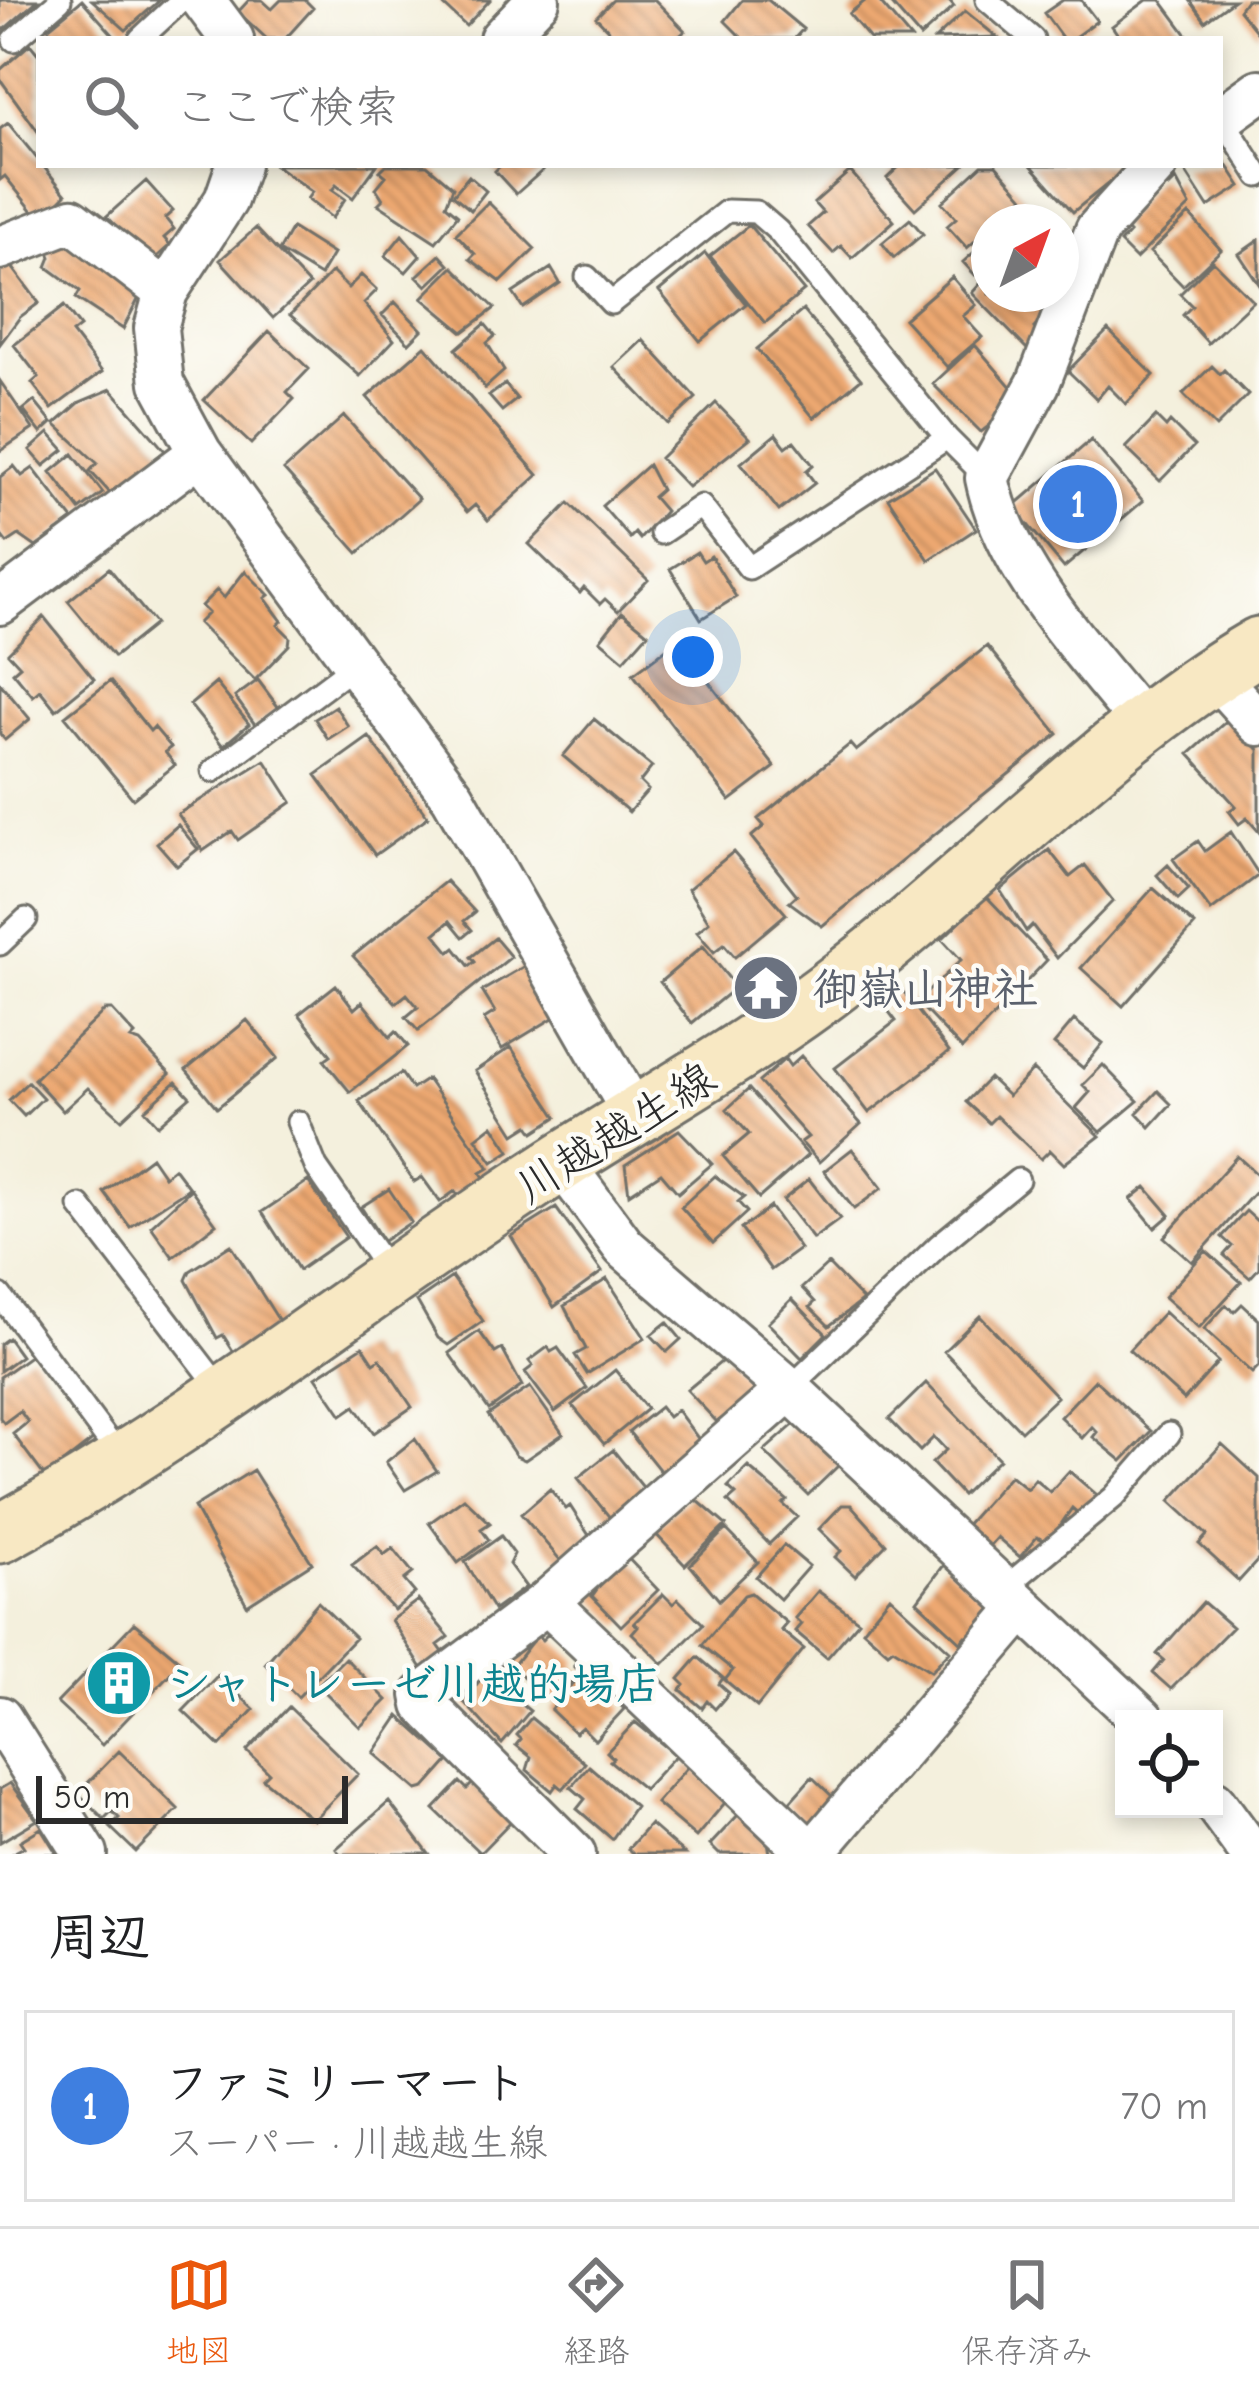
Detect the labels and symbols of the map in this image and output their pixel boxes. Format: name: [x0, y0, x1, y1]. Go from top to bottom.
north arrow: [971, 204, 1079, 312]
pin: 1: [1039, 459, 1117, 549]
your location: [663, 627, 723, 687]
temple icon: 御嶽山神社: [731, 953, 801, 1023]
place label: 御嶽山神社: [813, 963, 1038, 1015]
street label: 川越越生線: [506, 1051, 725, 1215]
building icon: シャトレーゼ川越的場店: [84, 1648, 154, 1718]
place label: シャトレーゼ川越的場店: [166, 1658, 661, 1710]
scale bar: [36, 1770, 348, 1823]

